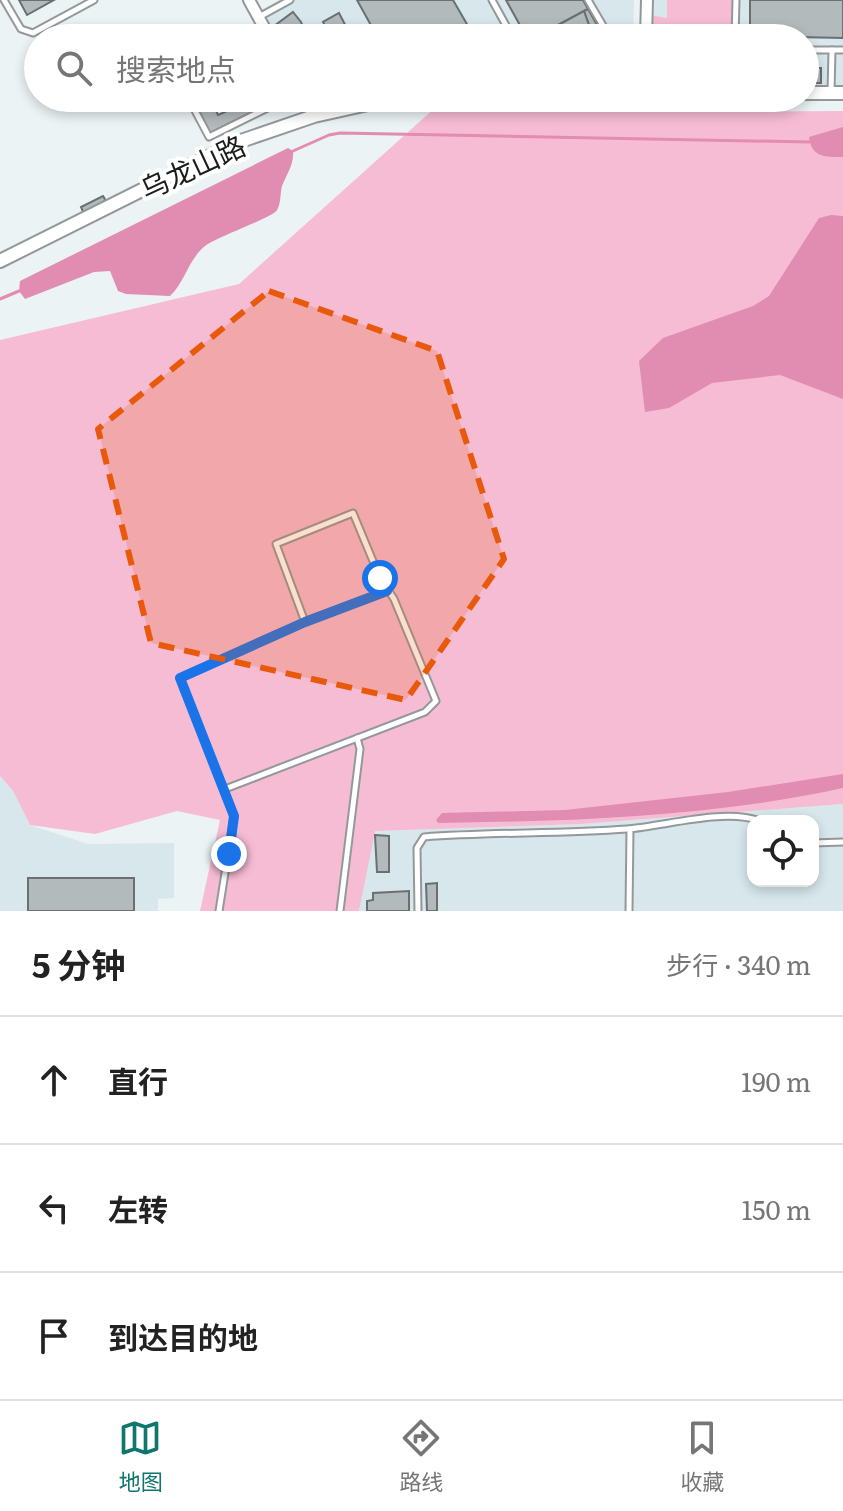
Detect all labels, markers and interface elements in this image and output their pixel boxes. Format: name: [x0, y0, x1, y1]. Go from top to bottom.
search box: [24, 24, 819, 112]
icon: search: [52, 46, 96, 90]
text: 搜索地点: [116, 46, 236, 90]
street label: 乌龙山路: [132, 123, 252, 209]
route start: [362, 560, 398, 596]
map controls: [747, 815, 819, 887]
button: locate: [747, 815, 819, 887]
route end: [211, 836, 247, 872]
text: 5 分钟: [32, 938, 125, 988]
text: 步行 · 340 m: [666, 944, 811, 983]
icon: ahead: [32, 1058, 76, 1102]
text: 直行: [108, 1058, 168, 1102]
text: 190 m: [741, 1061, 811, 1100]
icon: left: [32, 1186, 76, 1230]
text: 左转: [108, 1186, 168, 1230]
text: 150 m: [742, 1189, 811, 1228]
icon: arrive: [32, 1314, 76, 1358]
text: 到达目的地: [108, 1314, 258, 1358]
tab: 地图: [118, 1416, 163, 1497]
tab: 路线: [399, 1416, 444, 1497]
tab: 收藏: [680, 1416, 725, 1497]

